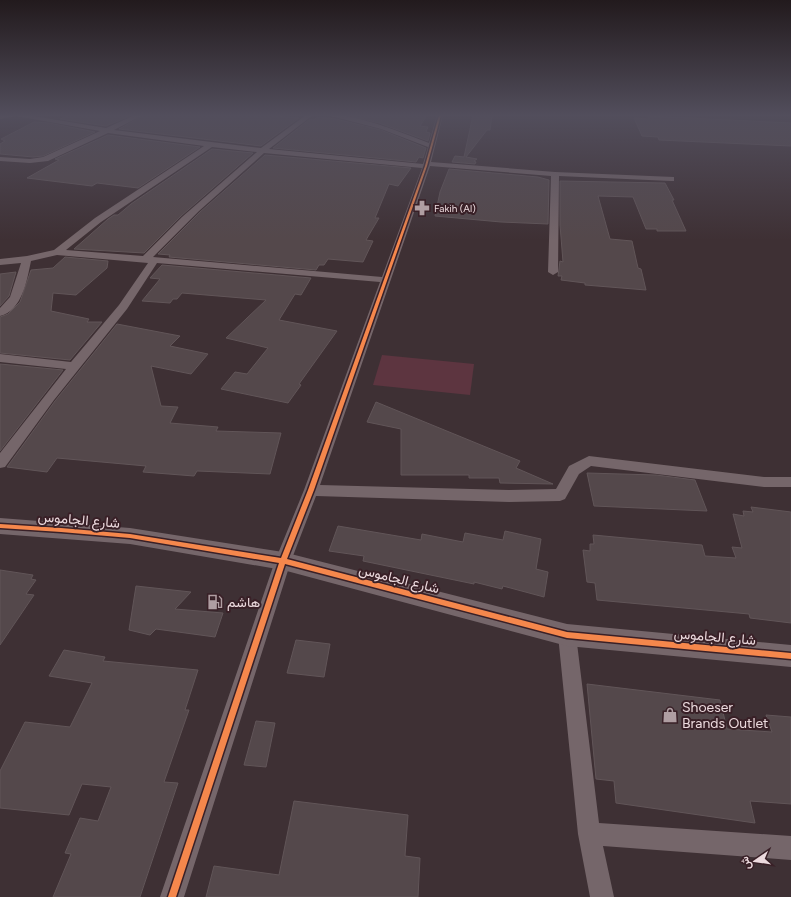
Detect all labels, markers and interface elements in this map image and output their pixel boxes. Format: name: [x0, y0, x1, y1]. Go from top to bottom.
pharmacy icon: Fakih (Al): [413, 199, 431, 217]
place label: Fakih (Al): [434, 202, 476, 215]
street label: شارع الجاموس: [37, 508, 121, 534]
street label: شارع الجاموس: [357, 561, 441, 599]
fuel station icon: هاشم: [206, 593, 224, 611]
place label: هاشم: [227, 594, 261, 611]
street label: شارع الجاموس: [673, 625, 757, 651]
place label: Shoeser Brands Outlet: [682, 699, 768, 732]
shop icon: Shoeser Brands Outlet: [661, 706, 679, 724]
north arrow: [735, 841, 775, 881]
text: ش: [738, 855, 754, 871]

